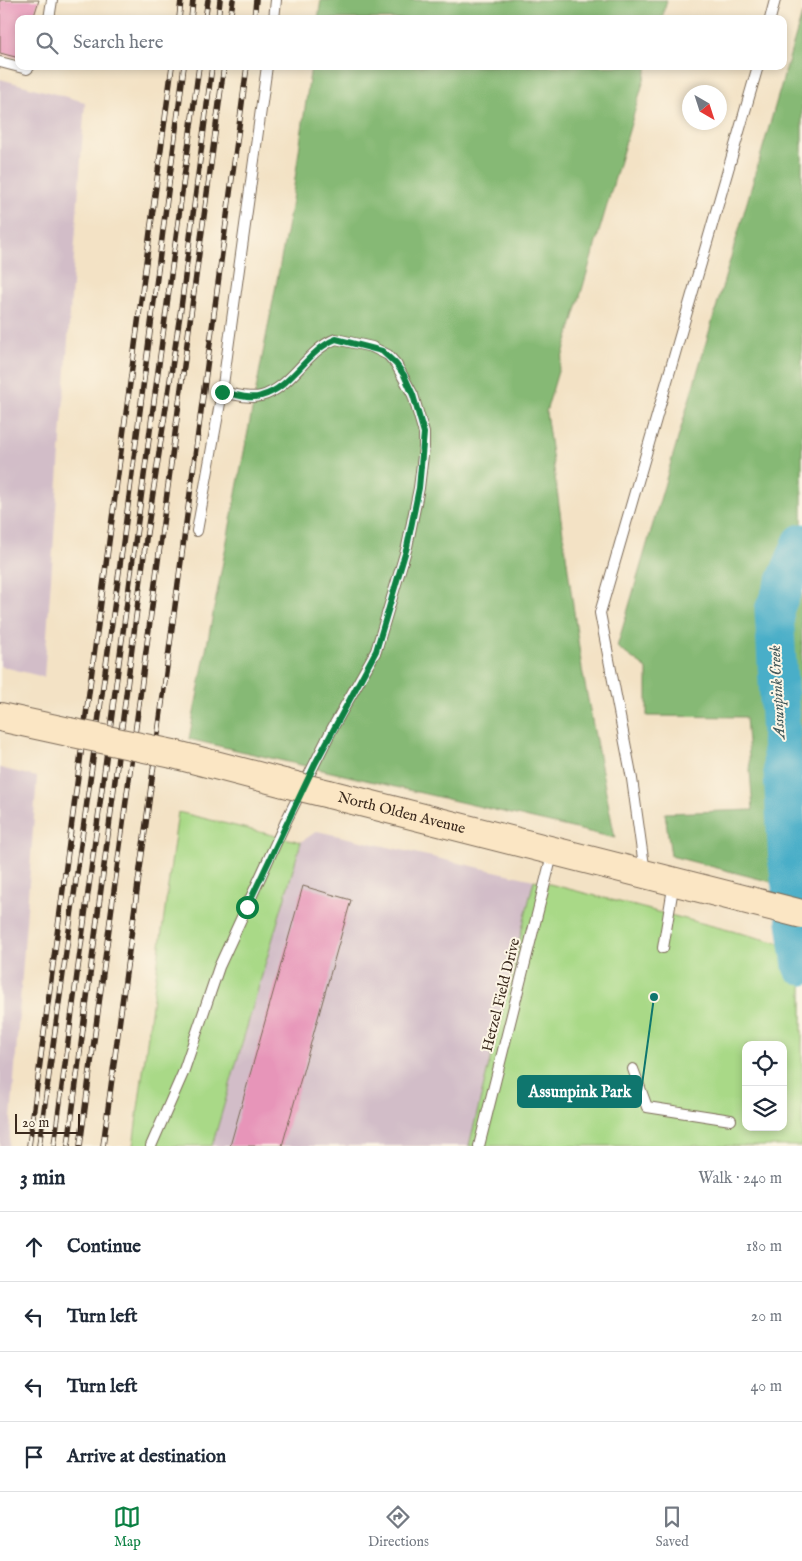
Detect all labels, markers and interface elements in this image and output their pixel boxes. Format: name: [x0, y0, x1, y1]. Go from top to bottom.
search box: [15, 15, 787, 70]
icon: search: [33, 29, 61, 57]
text: Search here: [73, 31, 164, 55]
north arrow: [682, 85, 727, 130]
route end: [211, 381, 234, 404]
water label: Assunpink Creek: [766, 644, 791, 741]
street label: North Olden Avenue: [336, 787, 468, 838]
route start: [236, 896, 259, 919]
street label: Hetzel Field Drive: [478, 936, 524, 1054]
map controls: [742, 1041, 787, 1131]
button: locate: [742, 1041, 787, 1086]
callout: Assunpink Park: [518, 1076, 641, 1107]
text: Assunpink Park: [528, 1083, 632, 1103]
button: layers: [742, 1086, 787, 1131]
scale bar: [15, 1111, 80, 1134]
text: 20 m: [22, 1114, 49, 1132]
text: 3 min: [20, 1165, 65, 1192]
text: Walk · 240 m: [698, 1169, 782, 1189]
icon: ahead: [20, 1233, 48, 1261]
text: Continue: [67, 1235, 141, 1259]
text: 180 m: [746, 1237, 782, 1257]
icon: left: [20, 1303, 48, 1331]
text: Turn left: [67, 1305, 138, 1329]
text: 20 m: [751, 1307, 782, 1327]
icon: left: [20, 1373, 48, 1401]
text: Turn left: [67, 1375, 138, 1399]
text: 40 m: [750, 1377, 782, 1397]
icon: arrive: [20, 1443, 48, 1471]
text: Arrive at destination: [67, 1445, 226, 1469]
tab: Map: [113, 1503, 141, 1551]
tab: Directions: [368, 1503, 429, 1551]
tab: Saved: [656, 1503, 689, 1551]

